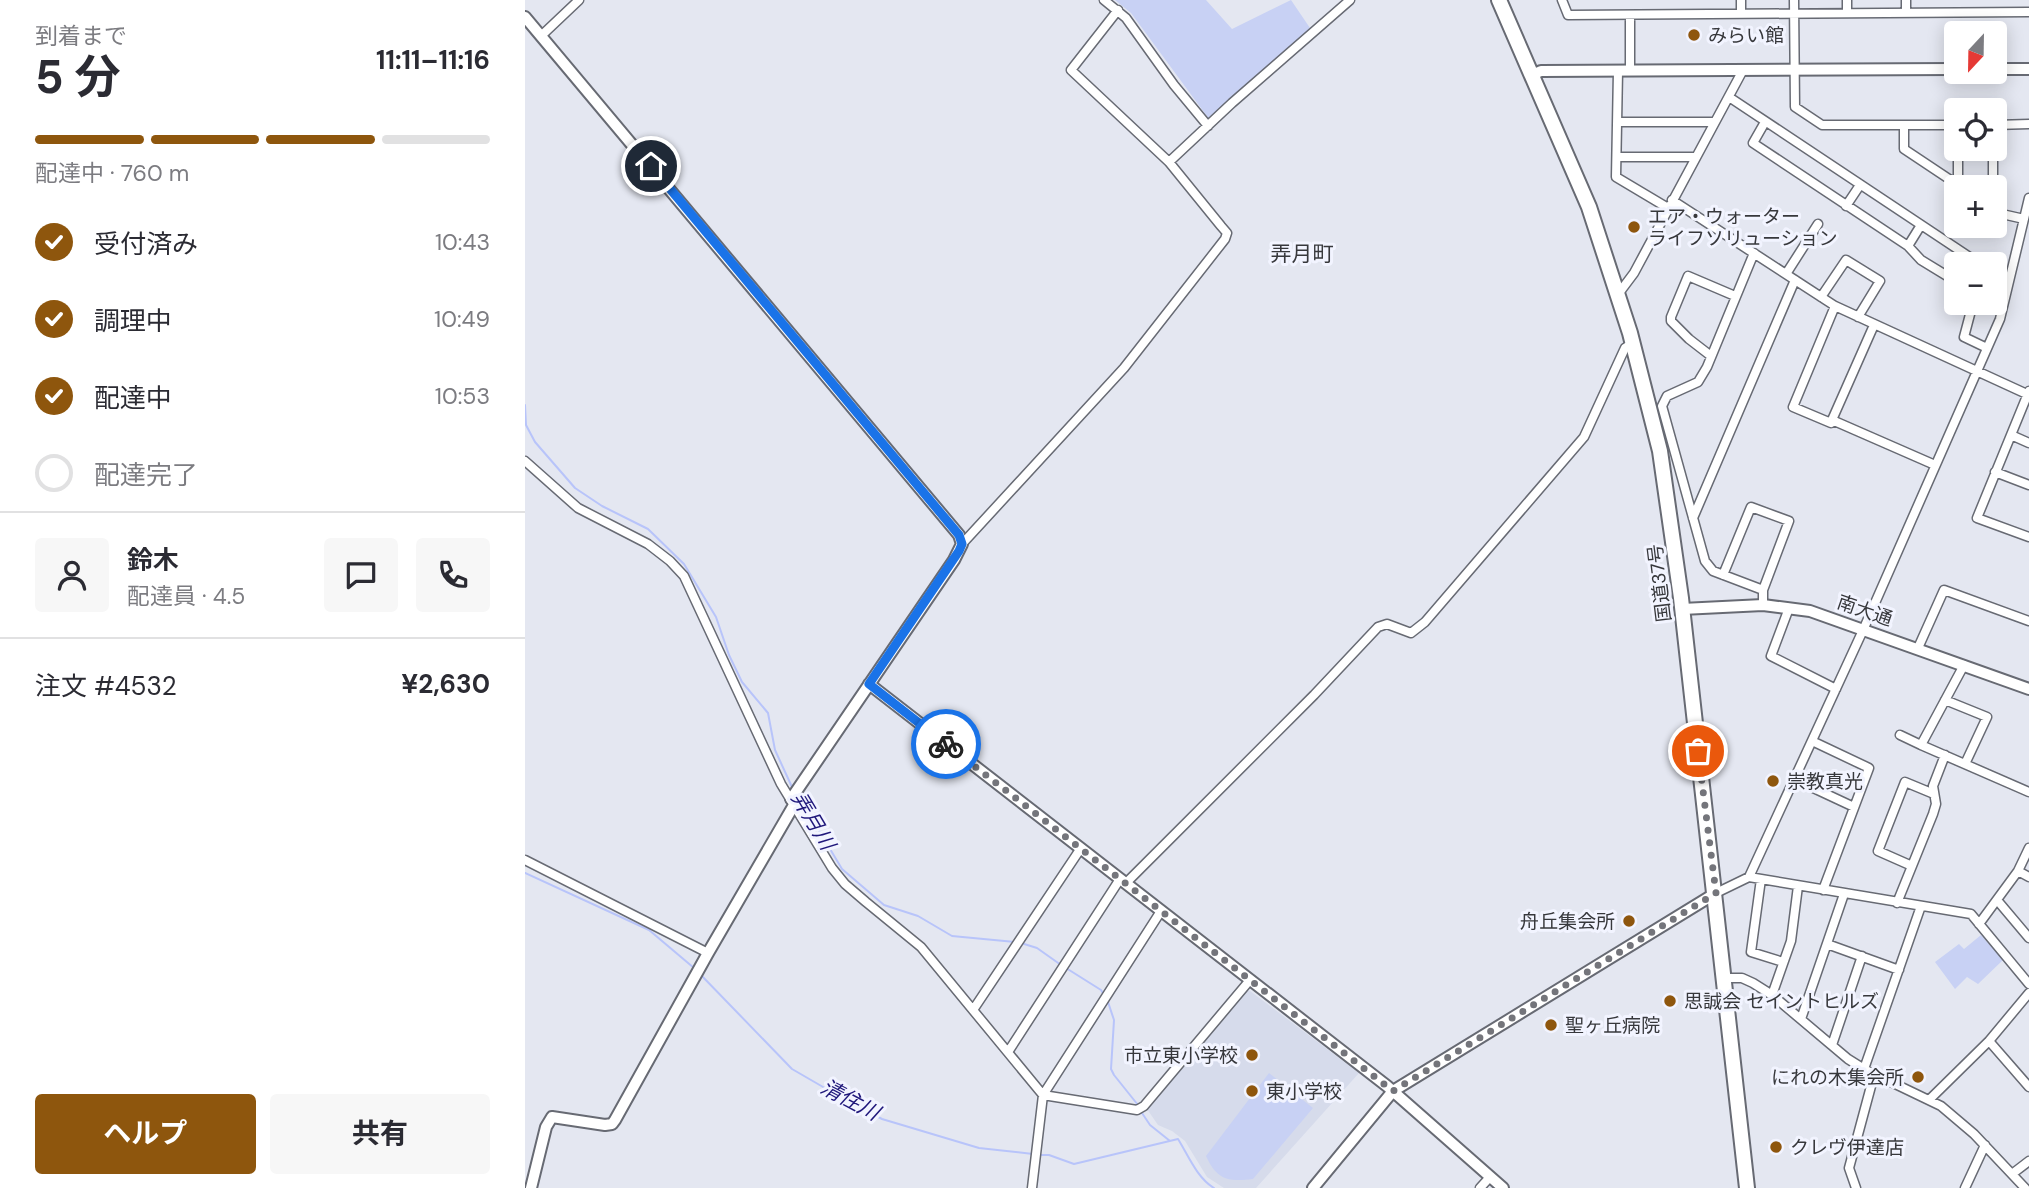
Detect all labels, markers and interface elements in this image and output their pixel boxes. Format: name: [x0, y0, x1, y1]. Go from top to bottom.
text: 到着まで: [35, 21, 127, 51]
north arrow: [1944, 21, 2007, 84]
map controls: [1944, 21, 2007, 315]
place label: みらい館: [1708, 23, 1784, 48]
marker: みらい館: [1686, 27, 1702, 43]
text: 11:11–11:16: [376, 43, 490, 77]
text: 5 分: [35, 47, 120, 107]
button: locate: [1944, 98, 2007, 161]
pin: [621, 136, 681, 196]
icon: home: [632, 147, 670, 185]
text: 配達中 · 760 m: [35, 158, 189, 188]
button: +: [1944, 175, 2007, 238]
place label: エア・ウォーター ライフソリューション: [1648, 204, 1838, 251]
marker: エア・ウォーター ライフソリューション: [1626, 219, 1642, 235]
icon: check: [35, 223, 73, 261]
text: 受付済み: [94, 227, 198, 261]
text: 10:43: [435, 227, 490, 257]
district label: 弄月町: [1271, 240, 1334, 268]
button: −: [1944, 252, 2007, 315]
icon: check: [35, 300, 73, 338]
text: 調理中: [94, 304, 172, 338]
text: 10:49: [434, 304, 490, 334]
icon: check: [35, 377, 73, 415]
text: 配達中: [94, 381, 172, 415]
text: 10:53: [435, 381, 490, 411]
text: 配達完了: [94, 458, 198, 492]
button: person: [35, 538, 109, 612]
button: chat: [324, 538, 398, 612]
button: phone: [416, 538, 490, 612]
text: 鈴木: [127, 543, 179, 577]
street label: 国道37号: [1642, 543, 1677, 623]
text: 配達員 · 4.5: [127, 581, 245, 611]
street label: 南大通: [1834, 589, 1896, 632]
text: ¥2,630: [401, 667, 490, 701]
text: 注文 #4532: [35, 669, 177, 703]
courier: [911, 709, 981, 779]
pin: [1668, 721, 1728, 781]
icon: bike: [927, 725, 965, 763]
icon: bag: [1679, 732, 1717, 770]
place label: 崇教真光: [1787, 769, 1863, 794]
marker: 崇教真光: [1765, 773, 1781, 789]
water label: 弄月川: [785, 787, 842, 857]
place label: 舟丘集会所: [1520, 909, 1615, 934]
marker: 舟丘集会所: [1621, 913, 1637, 929]
place label: 思誠会 セイントヒルズ: [1684, 989, 1879, 1014]
marker: 思誠会 セイントヒルズ: [1662, 993, 1678, 1009]
place label: 聖ヶ丘病院: [1565, 1013, 1660, 1038]
marker: 聖ヶ丘病院: [1543, 1017, 1559, 1033]
place label: 市立東小学校: [1124, 1043, 1238, 1068]
marker: 市立東小学校: [1244, 1047, 1260, 1063]
place label: にれの木集会所: [1771, 1065, 1904, 1090]
marker: にれの木集会所: [1910, 1069, 1926, 1085]
water label: 清住川: [816, 1073, 886, 1128]
place label: 東小学校: [1266, 1079, 1342, 1104]
marker: 東小学校: [1244, 1083, 1260, 1099]
button: ヘルプ: [35, 1094, 256, 1174]
button: 共有: [270, 1094, 490, 1174]
place label: クレヴ伊達店: [1790, 1135, 1904, 1160]
marker: クレヴ伊達店: [1768, 1139, 1784, 1155]

